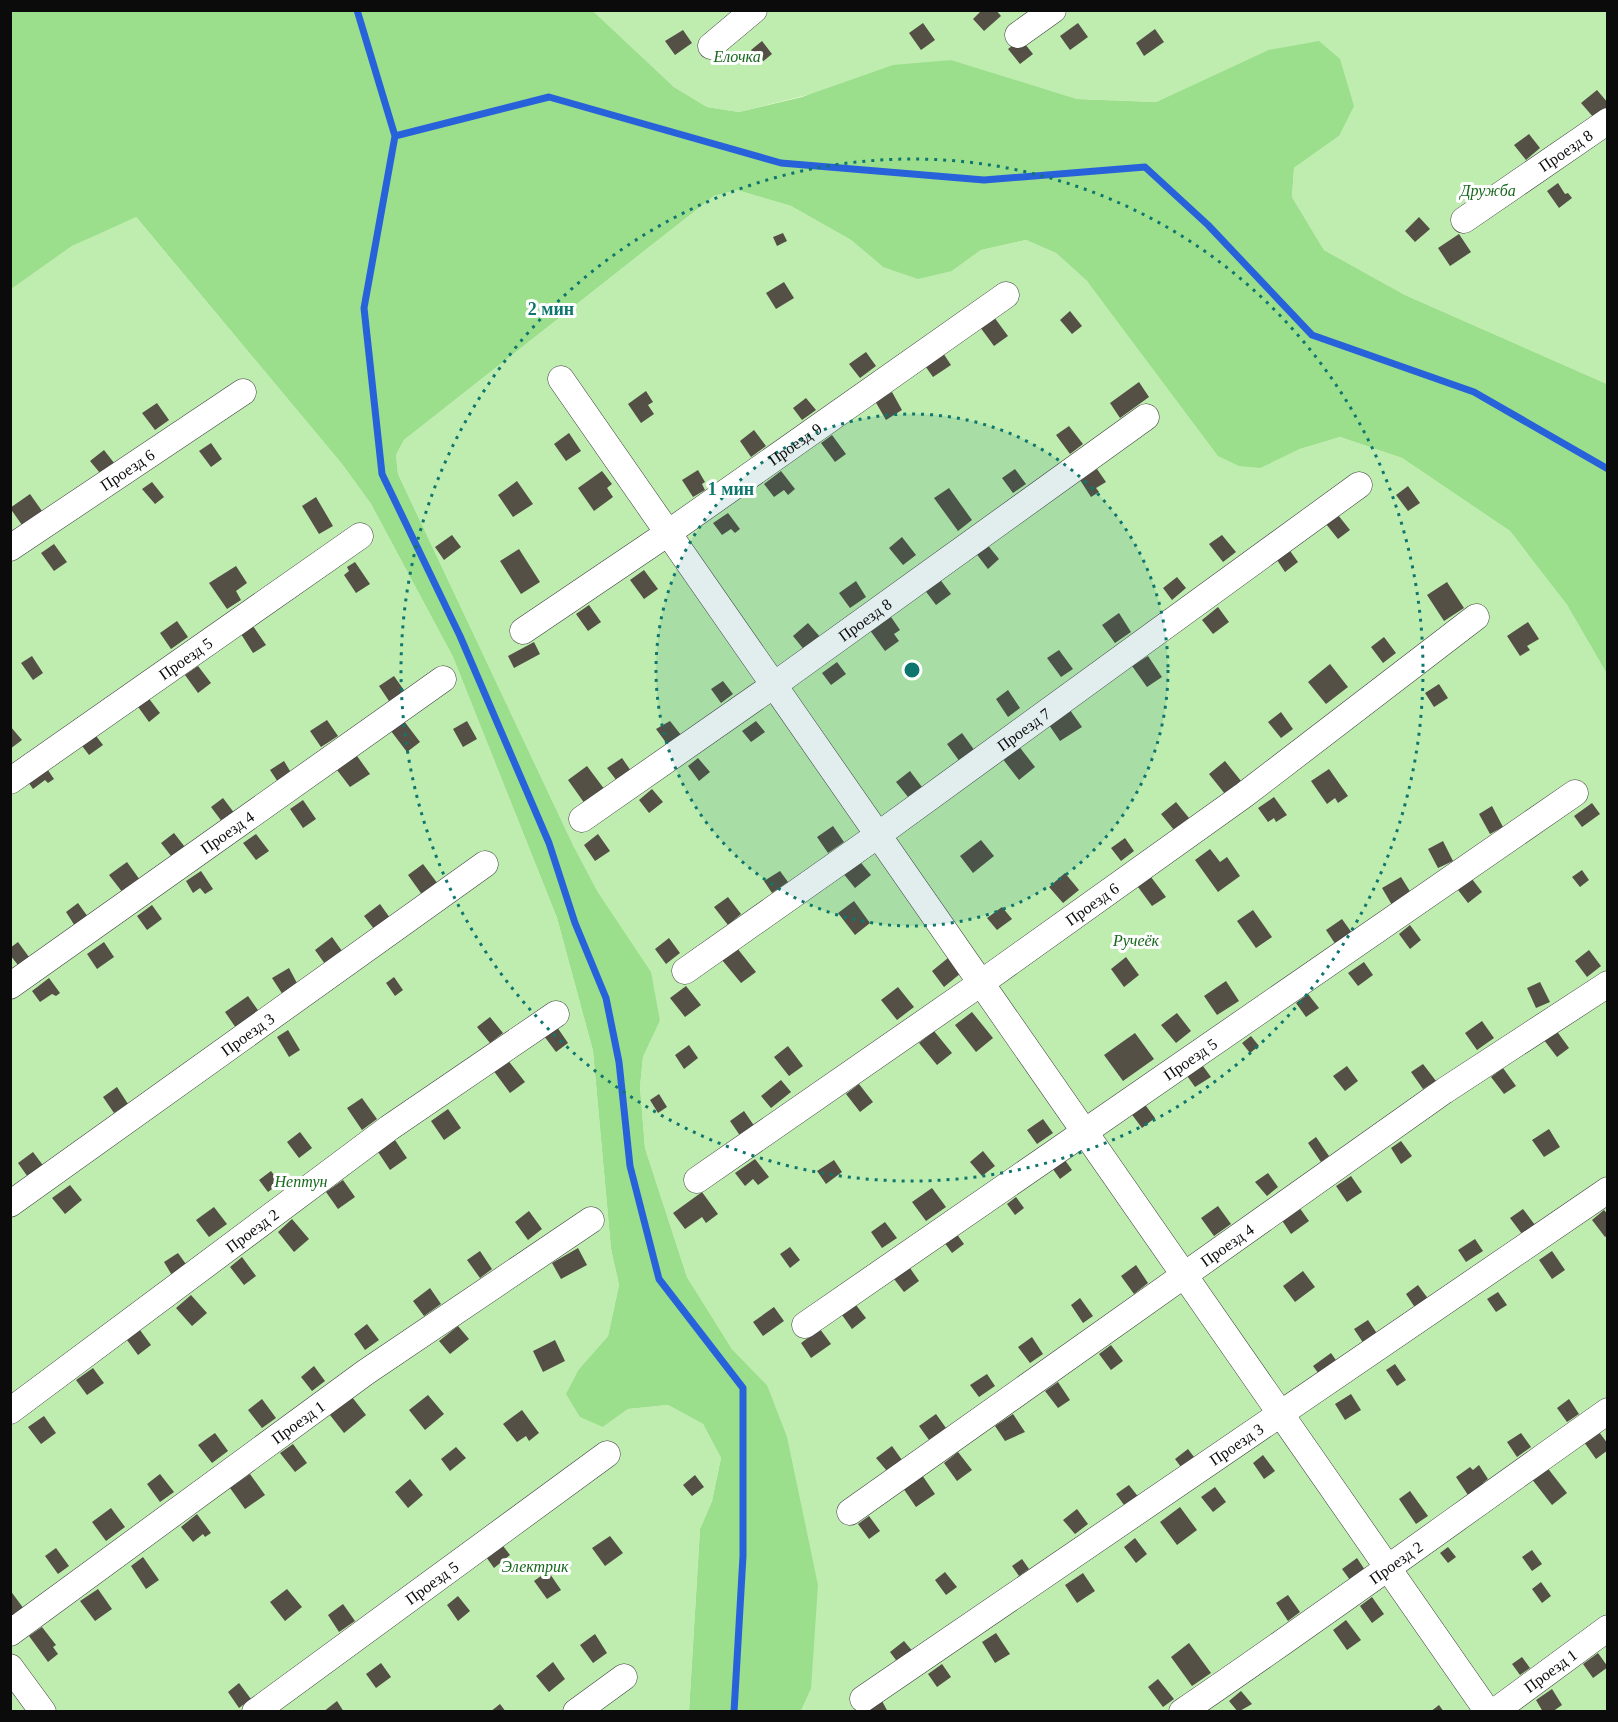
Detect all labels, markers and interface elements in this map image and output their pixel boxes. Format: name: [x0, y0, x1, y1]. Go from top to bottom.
park label: Елочка: [712, 48, 761, 65]
street label: Проезд 8: [1536, 126, 1596, 175]
park label: Дружба: [1458, 182, 1516, 200]
text: 2 мин: [528, 299, 574, 319]
street label: Проезд 9: [765, 420, 825, 469]
street label: Проезд 6: [97, 446, 158, 494]
text: 1 мин: [708, 479, 754, 499]
street label: Проезд 8: [835, 595, 895, 645]
street label: Проезд 5: [156, 634, 216, 683]
centre of rings: [902, 660, 922, 680]
street label: Проезд 7: [994, 705, 1054, 754]
street label: Проезд 4: [197, 808, 257, 857]
street label: Проезд 6: [1062, 879, 1122, 929]
park label: Ручеёк: [1112, 932, 1160, 950]
street label: Проезд 3: [218, 1010, 278, 1059]
street label: Проезд 5: [1160, 1035, 1220, 1084]
park label: Нептун: [274, 1173, 327, 1191]
street label: Проезд 2: [223, 1206, 282, 1256]
street label: Проезд 4: [1197, 1221, 1257, 1270]
street label: Проезд 1: [268, 1397, 328, 1447]
street label: Проезд 3: [1206, 1420, 1267, 1469]
street label: Проезд 2: [1366, 1538, 1426, 1587]
street label: Проезд 5: [402, 1558, 462, 1608]
park label: Электрик: [501, 1558, 569, 1576]
street label: Проезд 1: [1521, 1646, 1580, 1696]

